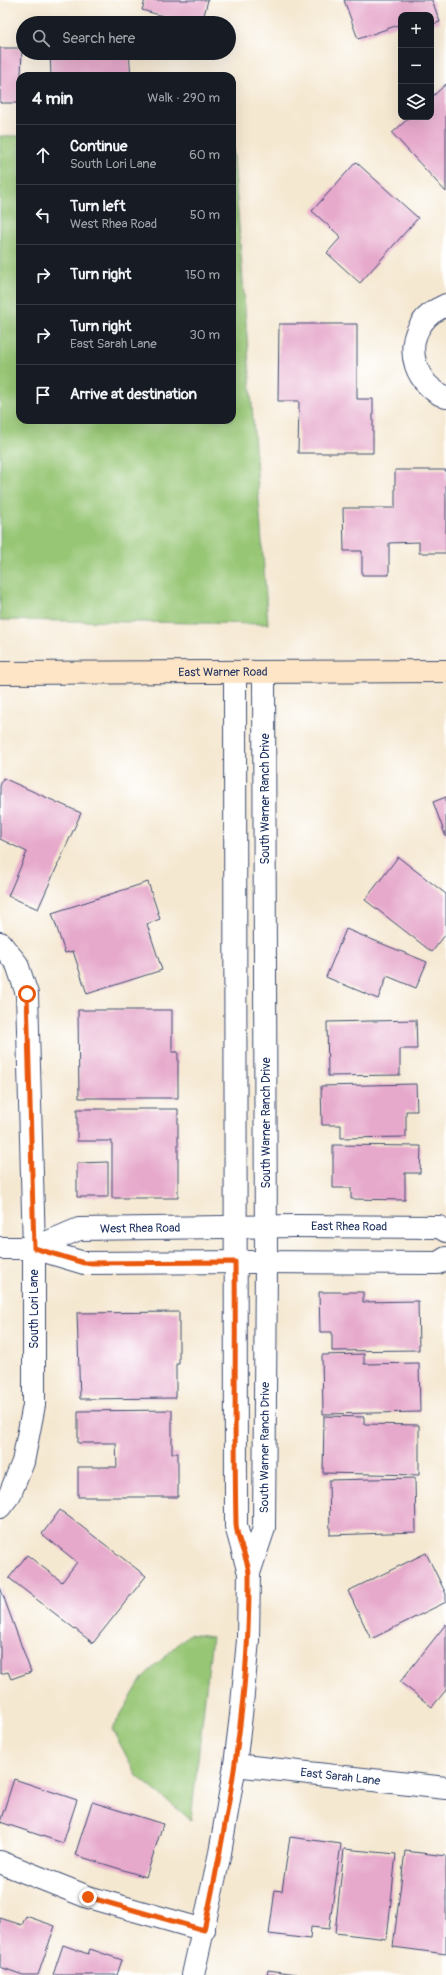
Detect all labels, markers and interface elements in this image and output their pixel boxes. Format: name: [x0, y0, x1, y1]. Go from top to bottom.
map controls: [398, 12, 434, 120]
button: +: [398, 12, 434, 48]
search box: [16, 16, 236, 60]
icon: search: [30, 27, 52, 49]
text: Search here: [62, 29, 135, 48]
button: −: [398, 48, 434, 84]
button: layers: [398, 84, 434, 120]
text: 4 min: [32, 88, 73, 109]
text: Walk · 290 m: [147, 90, 220, 106]
text: Continue: [70, 137, 128, 156]
icon: ahead: [32, 144, 54, 166]
text: 60 m: [189, 147, 220, 163]
text: South Lori Lane: [70, 156, 156, 172]
text: Turn left: [70, 197, 126, 216]
icon: left: [32, 204, 54, 226]
text: 50 m: [190, 207, 220, 223]
text: West Rhea Road: [70, 216, 157, 232]
icon: right: [32, 264, 54, 286]
text: Turn right: [70, 265, 131, 284]
text: 150 m: [185, 267, 220, 283]
text: Turn right: [70, 317, 131, 336]
icon: right: [32, 324, 54, 346]
text: 30 m: [190, 327, 220, 343]
text: East Sarah Lane: [70, 336, 157, 352]
icon: arrive: [32, 384, 54, 406]
text: Arrive at destination: [70, 385, 197, 404]
street label: East Warner Road: [178, 665, 268, 680]
street label: South Warner Ranch Drive: [258, 733, 273, 865]
route start: [18, 985, 36, 1003]
street label: South Warner Ranch Drive: [259, 1057, 274, 1189]
street label: East Rhea Road: [311, 1219, 387, 1235]
street label: West Rhea Road: [100, 1221, 181, 1237]
street label: South Lori Lane: [27, 1269, 42, 1349]
street label: South Warner Ranch Drive: [257, 1382, 273, 1513]
street label: East Sarah Lane: [300, 1765, 381, 1789]
route end: [79, 1888, 97, 1906]

